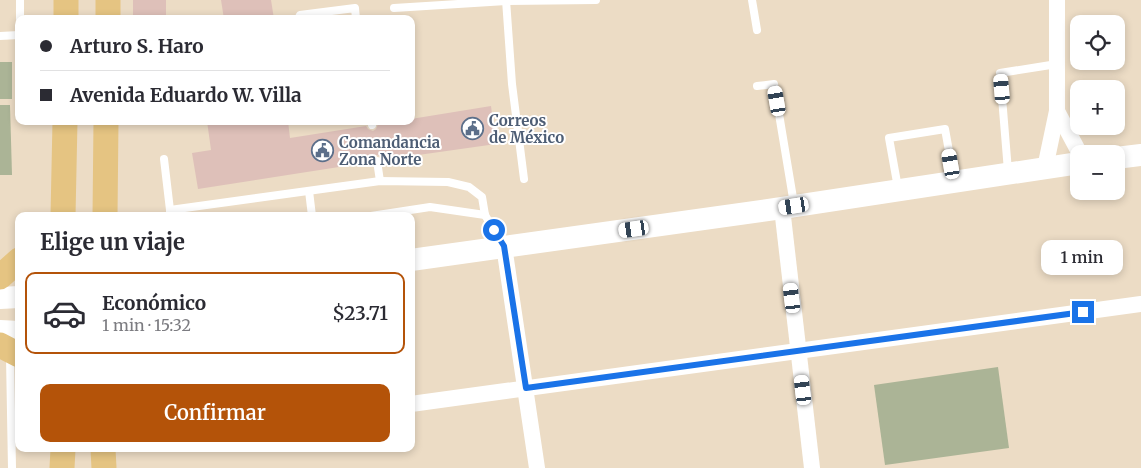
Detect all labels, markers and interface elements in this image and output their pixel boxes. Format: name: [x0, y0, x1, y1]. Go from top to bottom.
map controls: [1070, 15, 1125, 200]
button: locate: [1070, 15, 1125, 70]
text: Arturo S. Haro: [70, 34, 204, 58]
car: [993, 73, 1010, 105]
button: +: [1070, 80, 1125, 135]
text: Avenida Eduardo W. Villa: [70, 83, 302, 107]
car: [767, 85, 786, 117]
place label: Correos de México: [489, 111, 564, 147]
public building icon: Correos de México: [461, 117, 485, 141]
place label: Comandancia Zona Norte: [339, 133, 441, 169]
public building icon: Comandancia Zona Norte: [311, 139, 335, 163]
button: −: [1070, 145, 1125, 200]
car: [941, 148, 960, 180]
car: [778, 196, 809, 216]
route start: [483, 219, 505, 241]
car: [618, 219, 649, 239]
text: Elige un viaje: [40, 228, 185, 256]
callout: 1 min: [1042, 240, 1124, 274]
text: 1 min: [1060, 247, 1104, 267]
car: [782, 282, 801, 314]
icon: car: [42, 291, 87, 336]
text: Económico: [102, 291, 206, 315]
text: $23.71: [332, 301, 388, 325]
route end: [1072, 301, 1094, 323]
text: 1 min · 15:32: [102, 315, 191, 335]
car: [793, 374, 812, 406]
button: Confirmar: [40, 384, 390, 442]

